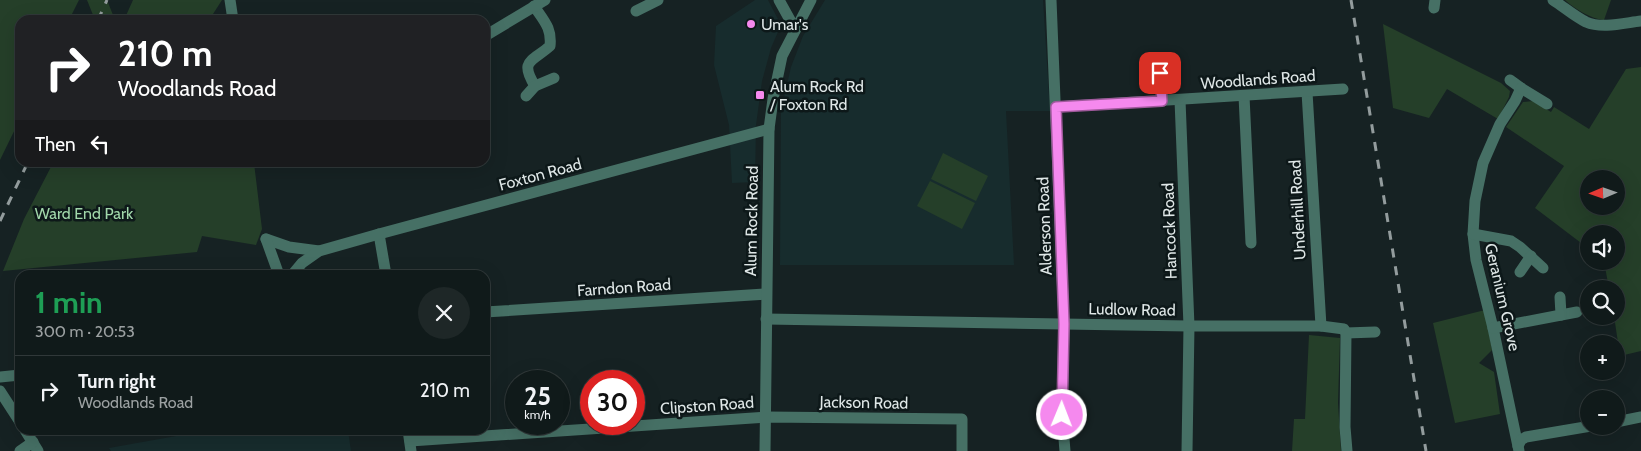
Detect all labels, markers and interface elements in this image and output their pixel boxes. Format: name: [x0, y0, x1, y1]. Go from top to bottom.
place label: Umar's: [761, 15, 809, 34]
marker: Umar's: [745, 18, 757, 30]
text: 210 m: [118, 32, 212, 75]
icon: right: [35, 35, 100, 100]
pin: [1139, 52, 1181, 94]
icon: arrive: [1146, 59, 1174, 87]
street label: Woodlands Road: [1200, 66, 1316, 93]
text: Woodlands Road: [118, 75, 276, 102]
place label: Alum Rock Rd / Foxton Rd: [769, 77, 864, 114]
marker: Alum Rock Rd / Foxton Rd: [754, 89, 766, 101]
icon: left: [86, 130, 114, 158]
text: Then: [35, 133, 76, 156]
street label: Foxton Road: [497, 154, 584, 195]
street label: Underhill Road: [1285, 159, 1310, 261]
street label: Alum Rock Road: [741, 166, 762, 276]
north arrow: [1580, 170, 1625, 215]
map controls: [1580, 170, 1625, 435]
street label: Alderson Road: [1033, 177, 1056, 275]
street label: Hancock Road: [1158, 182, 1181, 280]
park label: Ward End Park: [35, 204, 134, 223]
button: sound: [1580, 225, 1625, 270]
street label: Geranium Grove: [1481, 241, 1524, 353]
street label: Farndon Road: [576, 275, 672, 300]
button: search: [1580, 280, 1625, 325]
text: 1 min: [35, 284, 103, 321]
button: close: [418, 287, 470, 339]
street label: Ludlow Road: [1088, 299, 1176, 320]
text: 300 m · 20:53: [35, 322, 135, 341]
button: +: [1580, 335, 1625, 380]
text: Turn right: [78, 370, 156, 393]
speed limit sign: 30: [580, 370, 645, 435]
icon: right: [35, 377, 63, 405]
text: 210 m: [420, 379, 470, 402]
text: 25: [524, 381, 551, 411]
position arrow: [1035, 388, 1087, 440]
button: −: [1580, 390, 1625, 435]
street label: Jackson Road: [818, 392, 909, 413]
text: Woodlands Road: [78, 393, 193, 412]
street label: Clipston Road: [660, 393, 755, 418]
text: km/h: [524, 407, 551, 422]

